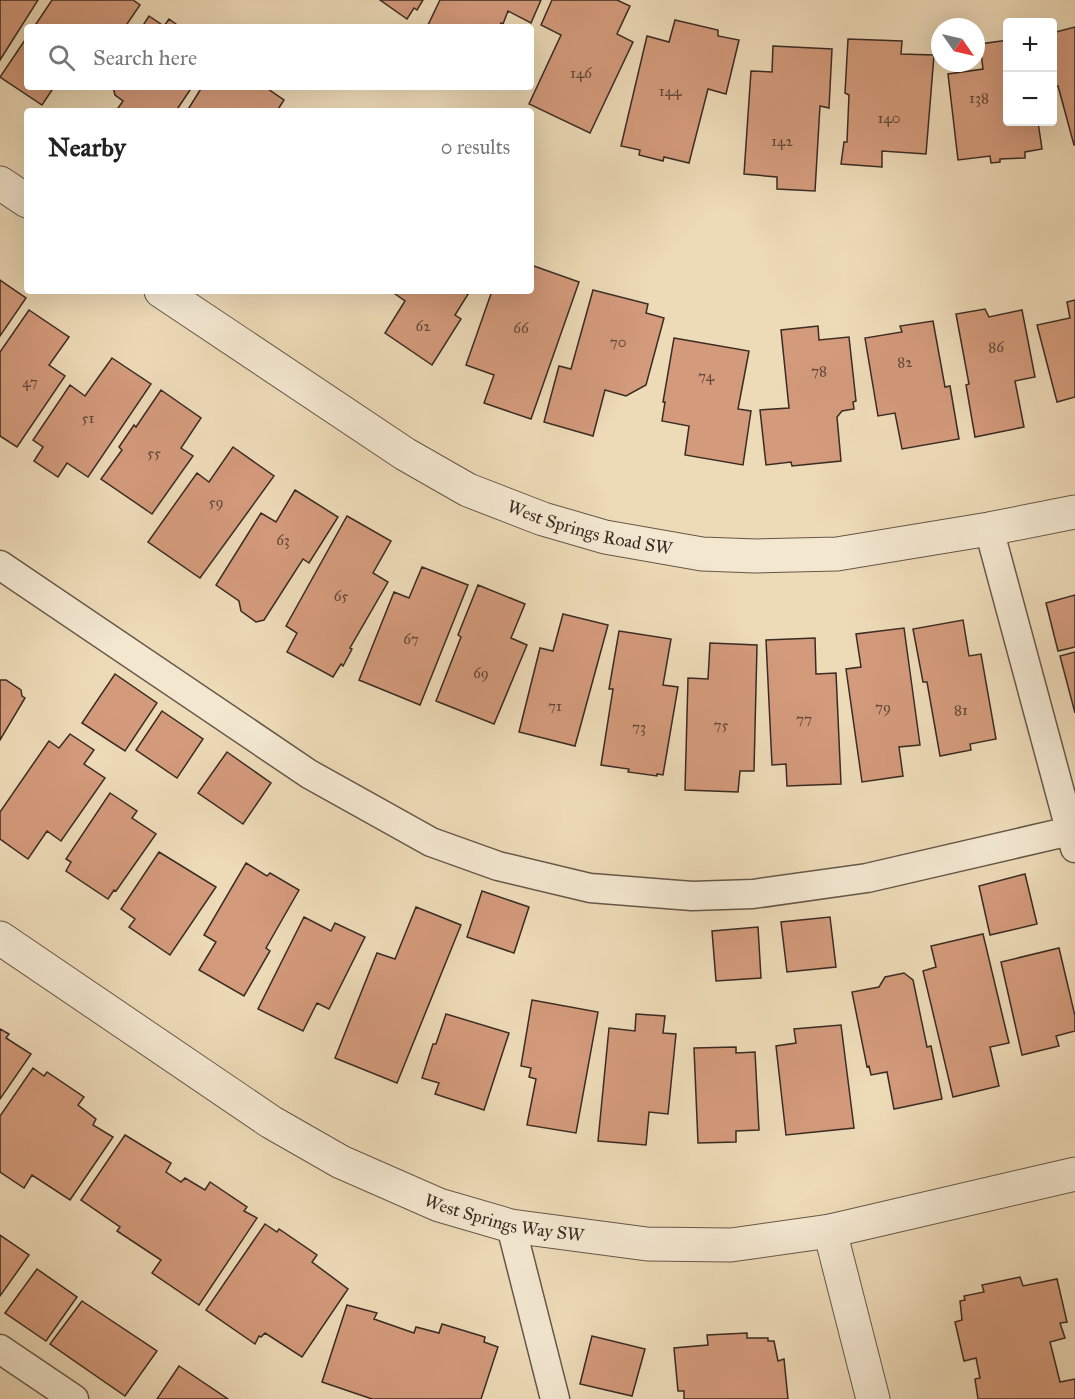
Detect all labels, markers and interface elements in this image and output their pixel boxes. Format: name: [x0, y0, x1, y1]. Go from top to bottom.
north arrow: [931, 18, 985, 72]
map controls: [1003, 18, 1057, 126]
button: +: [1003, 18, 1057, 72]
search box: [24, 24, 534, 90]
icon: search: [45, 41, 78, 74]
text: Search here: [93, 44, 197, 71]
house number: 146: [570, 64, 593, 82]
button: −: [1003, 72, 1057, 126]
house number: 144: [659, 82, 682, 100]
house number: 138: [969, 89, 989, 107]
house number: 140: [877, 109, 901, 127]
text: Nearby: [48, 131, 126, 163]
house number: 142: [771, 132, 793, 150]
text: 0 results: [441, 135, 510, 159]
house number: 62: [415, 317, 431, 335]
house number: 66: [513, 319, 530, 337]
house number: 70: [610, 333, 626, 351]
house number: 86: [988, 338, 1005, 356]
house number: 82: [897, 353, 913, 371]
house number: 78: [811, 362, 827, 380]
house number: 74: [698, 367, 715, 385]
house number: 47: [22, 373, 38, 391]
house number: 51: [82, 409, 95, 427]
house number: 55: [147, 444, 161, 462]
house number: 59: [208, 493, 224, 511]
street label: West Springs Road SW: [504, 495, 675, 560]
house number: 63: [276, 531, 290, 549]
house number: 65: [334, 587, 348, 605]
house number: 67: [403, 630, 419, 648]
house number: 69: [473, 664, 489, 682]
house number: 71: [548, 697, 562, 715]
house number: 79: [875, 698, 891, 716]
house number: 81: [954, 701, 968, 719]
house number: 77: [796, 710, 812, 728]
house number: 75: [714, 716, 729, 734]
house number: 73: [632, 718, 646, 736]
street label: West Springs Way SW: [421, 1189, 586, 1247]

